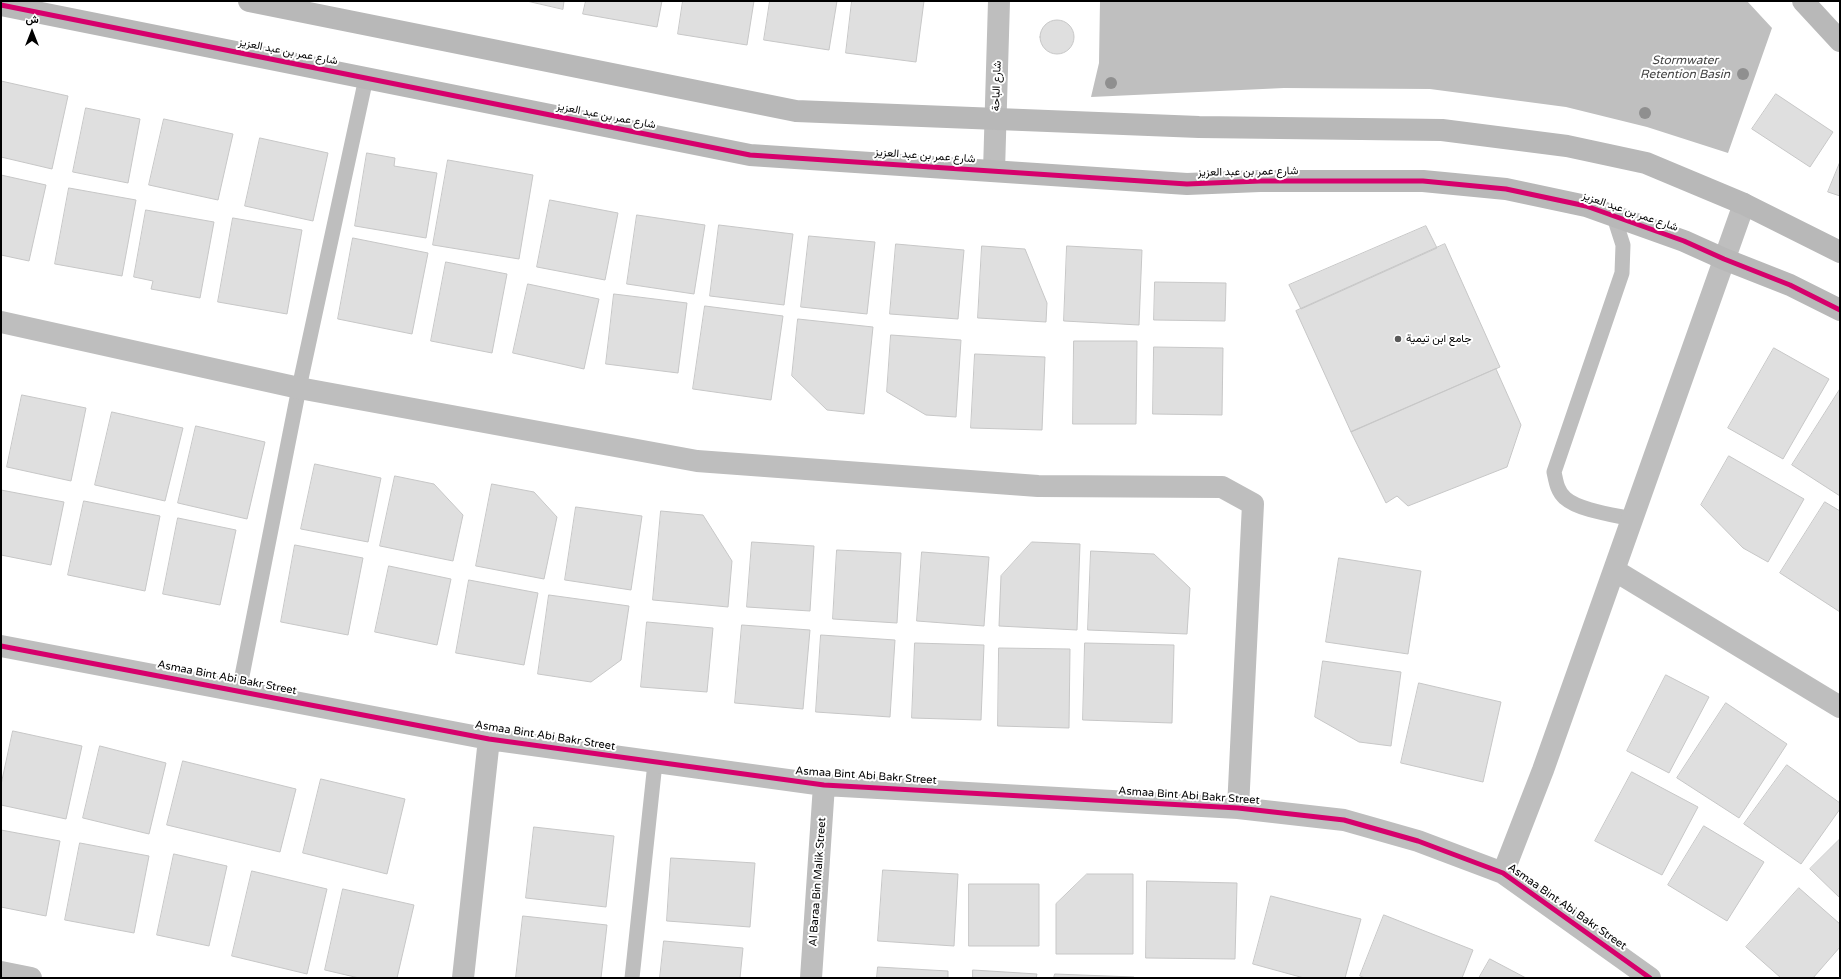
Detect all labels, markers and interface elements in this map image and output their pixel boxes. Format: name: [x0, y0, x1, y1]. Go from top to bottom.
north arrow: [12, 12, 52, 52]
text: ش: [25, 13, 39, 26]
street label: شارع عمر بن عبد العزيز: [237, 36, 339, 68]
water label: Stormwater Retention Basin: [1640, 54, 1730, 82]
street label: شارع الباحة: [990, 61, 1004, 111]
street label: شارع عمر بن عبد العزيز: [555, 100, 657, 132]
street label: شارع عمر بن عبد العزيز: [874, 146, 976, 166]
street label: شارع عمر بن عبد العزيز: [1198, 165, 1298, 179]
street label: شارع عمر بن عبد العزيز: [1580, 189, 1680, 235]
place label: جامع ابن تيمية: [1406, 332, 1472, 346]
marker: جامع ابن تيمية: [1393, 334, 1403, 344]
street label: Asmaa Bint Abi Bakr Street: [156, 658, 298, 698]
street label: Asmaa Bint Abi Bakr Street: [474, 718, 616, 754]
street label: Asmaa Bint Abi Bakr Street: [795, 764, 937, 788]
street label: Asmaa Bint Abi Bakr Street: [1118, 784, 1260, 808]
street label: Al Baraa Bin Malik Street: [807, 817, 829, 947]
street label: Asmaa Bint Abi Bakr Street: [1505, 861, 1629, 953]

